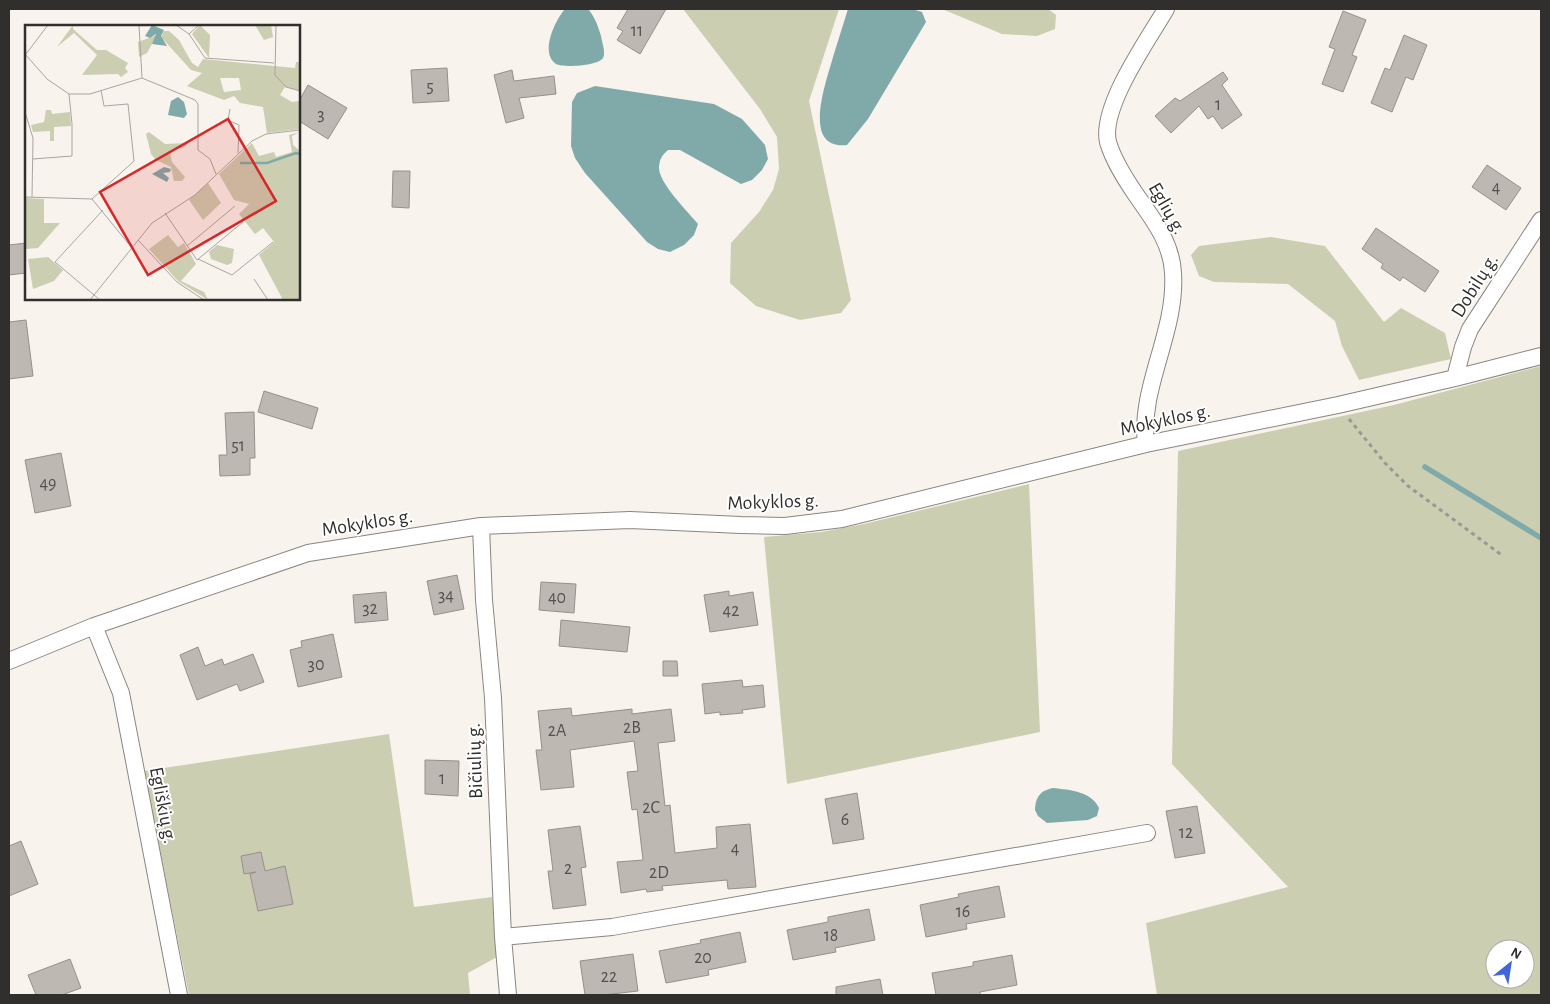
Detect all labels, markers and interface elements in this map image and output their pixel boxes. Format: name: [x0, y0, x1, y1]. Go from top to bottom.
house number: 11: [631, 22, 643, 40]
inset map: [25, 25, 300, 300]
house number: 5: [426, 78, 434, 96]
house number: 1: [1215, 96, 1221, 114]
house number: 3: [317, 106, 325, 124]
street label: Eglių g.: [1144, 179, 1190, 238]
house number: 4: [1492, 179, 1501, 197]
street label: Dobilų g.: [1448, 250, 1502, 321]
street label: Mokyklos g.: [1118, 401, 1212, 439]
house number: 51: [231, 437, 245, 455]
house number: 49: [39, 475, 57, 493]
street label: Mokyklos g.: [727, 490, 819, 514]
street label: Mokyklos g.: [320, 506, 414, 540]
house number: 34: [438, 587, 454, 605]
house number: 40: [548, 589, 566, 607]
house number: 32: [362, 600, 378, 618]
house number: 42: [723, 602, 739, 620]
house number: 30: [308, 656, 324, 674]
house number: 2B: [623, 719, 641, 737]
house number: 2A: [548, 722, 567, 740]
street label: Bičiulių g.: [464, 723, 486, 799]
street label: Egliškių g.: [146, 765, 180, 845]
house number: 1: [439, 770, 445, 788]
house number: 2C: [642, 799, 660, 817]
house number: 6: [841, 811, 849, 829]
house number: 12: [1179, 824, 1193, 842]
house number: 4: [731, 840, 740, 858]
house number: 2: [564, 860, 572, 878]
house number: 2D: [649, 864, 669, 882]
house number: 16: [956, 903, 970, 921]
house number: 18: [824, 927, 838, 945]
north arrow: [1485, 939, 1535, 989]
text: N: [1508, 945, 1524, 962]
house number: 20: [694, 949, 712, 967]
house number: 22: [601, 968, 617, 986]

